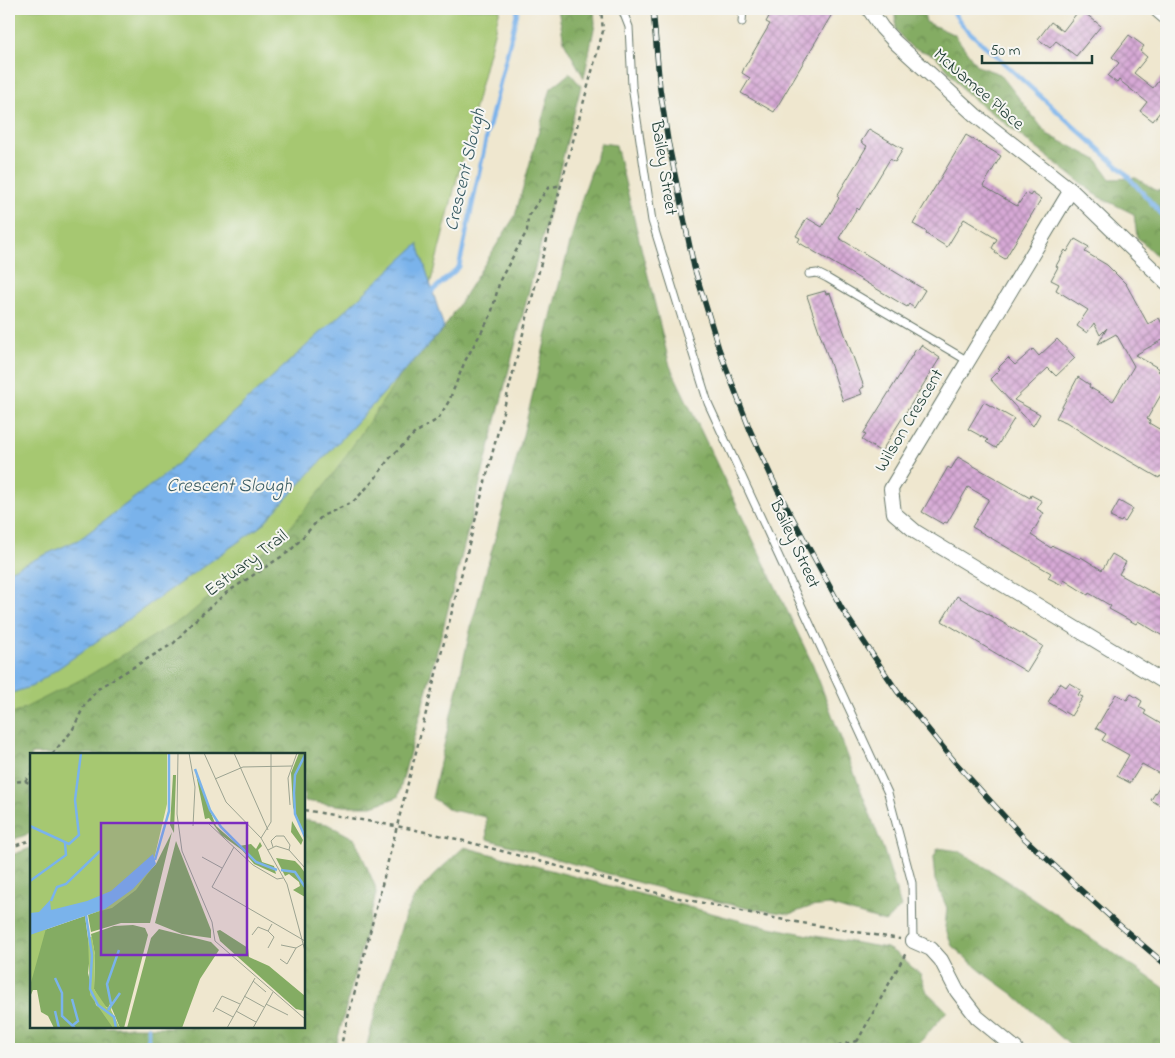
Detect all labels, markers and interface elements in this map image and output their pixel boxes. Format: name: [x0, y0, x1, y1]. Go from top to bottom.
scale bar: [982, 32, 1092, 64]
text: 50 m: [990, 40, 1021, 62]
street label: McNamee Place: [927, 43, 1030, 138]
water label: Crescent Slough: [439, 105, 494, 234]
street label: Bailey Street: [642, 118, 683, 217]
street label: Wilson Crescent: [869, 364, 951, 478]
water label: Crescent Slough: [167, 473, 292, 501]
street label: Bailey Street: [762, 494, 826, 593]
street label: Estuary Trail: [200, 524, 294, 604]
inset map: [30, 753, 305, 1028]

